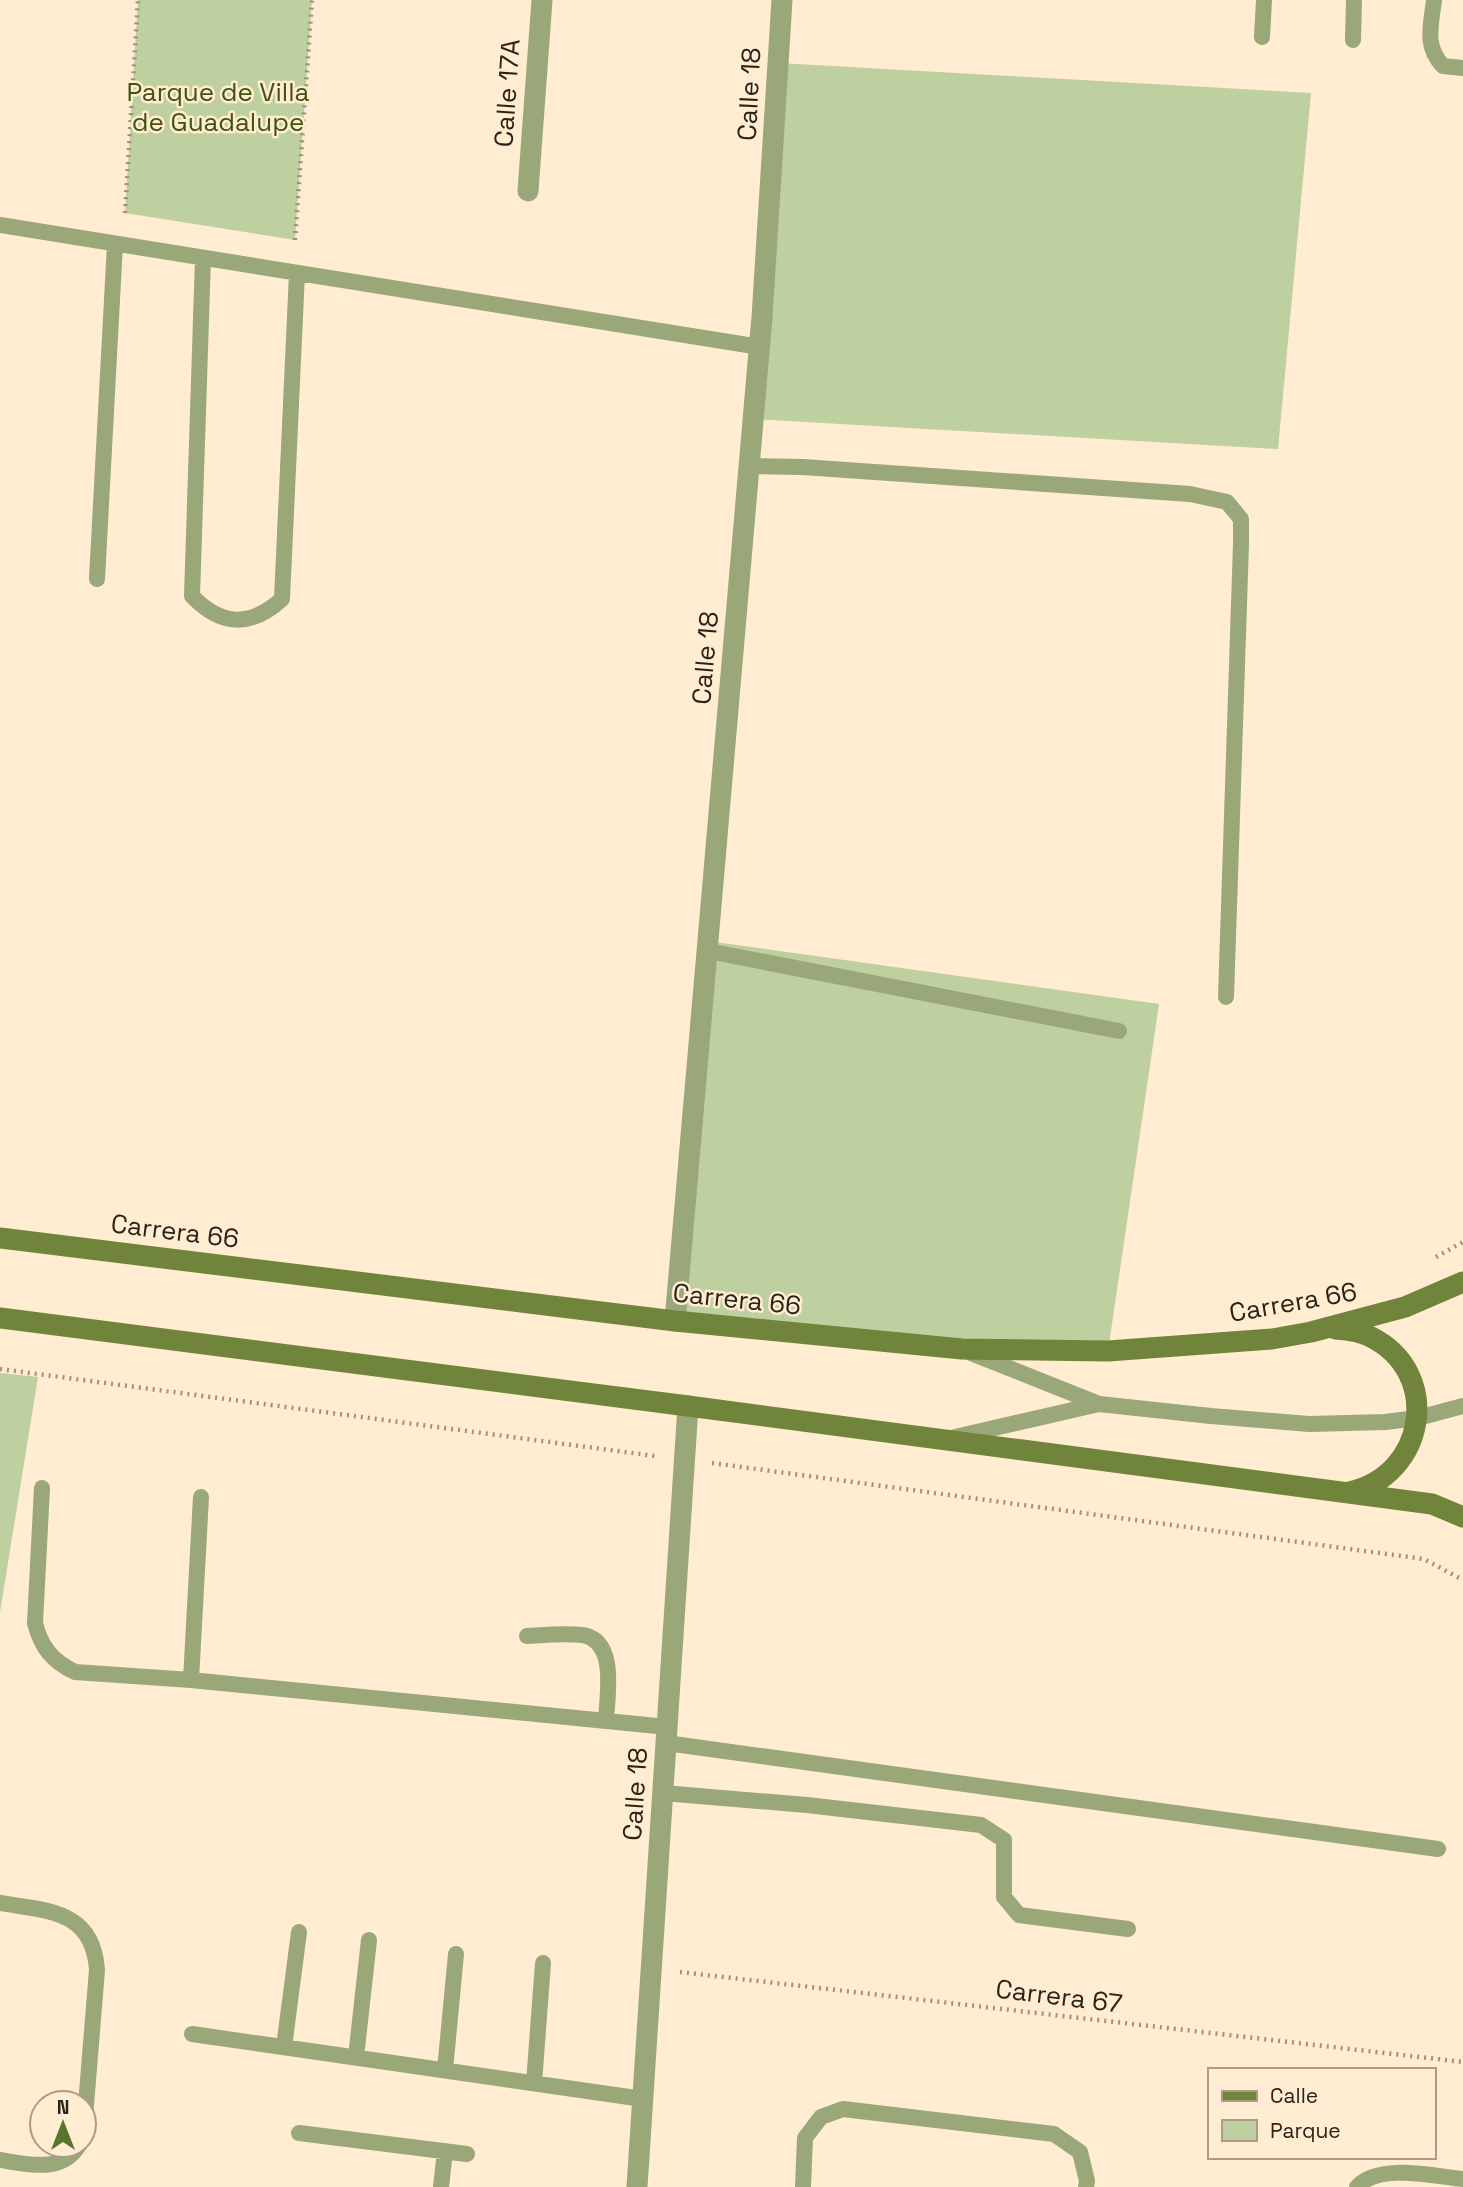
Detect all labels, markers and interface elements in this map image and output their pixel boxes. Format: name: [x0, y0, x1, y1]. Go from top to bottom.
street label: Calle 17A: [486, 38, 528, 148]
street label: Calle 18: [730, 46, 768, 142]
park label: Parque de Villa de Guadalupe: [127, 75, 310, 139]
street label: Calle 18: [684, 610, 726, 706]
street label: Carrera 66: [109, 1206, 241, 1256]
street label: Carrera 66: [1227, 1274, 1359, 1330]
street label: Carrera 66: [671, 1275, 803, 1323]
street label: Calle 18: [615, 1746, 655, 1842]
street label: Carrera 67: [994, 1971, 1124, 2021]
legend: [1208, 2068, 1435, 2159]
text: Calle: [1270, 2082, 1318, 2109]
north arrow: [28, 2089, 98, 2159]
text: N: [57, 2095, 69, 2120]
text: Parque: [1270, 2117, 1341, 2144]

